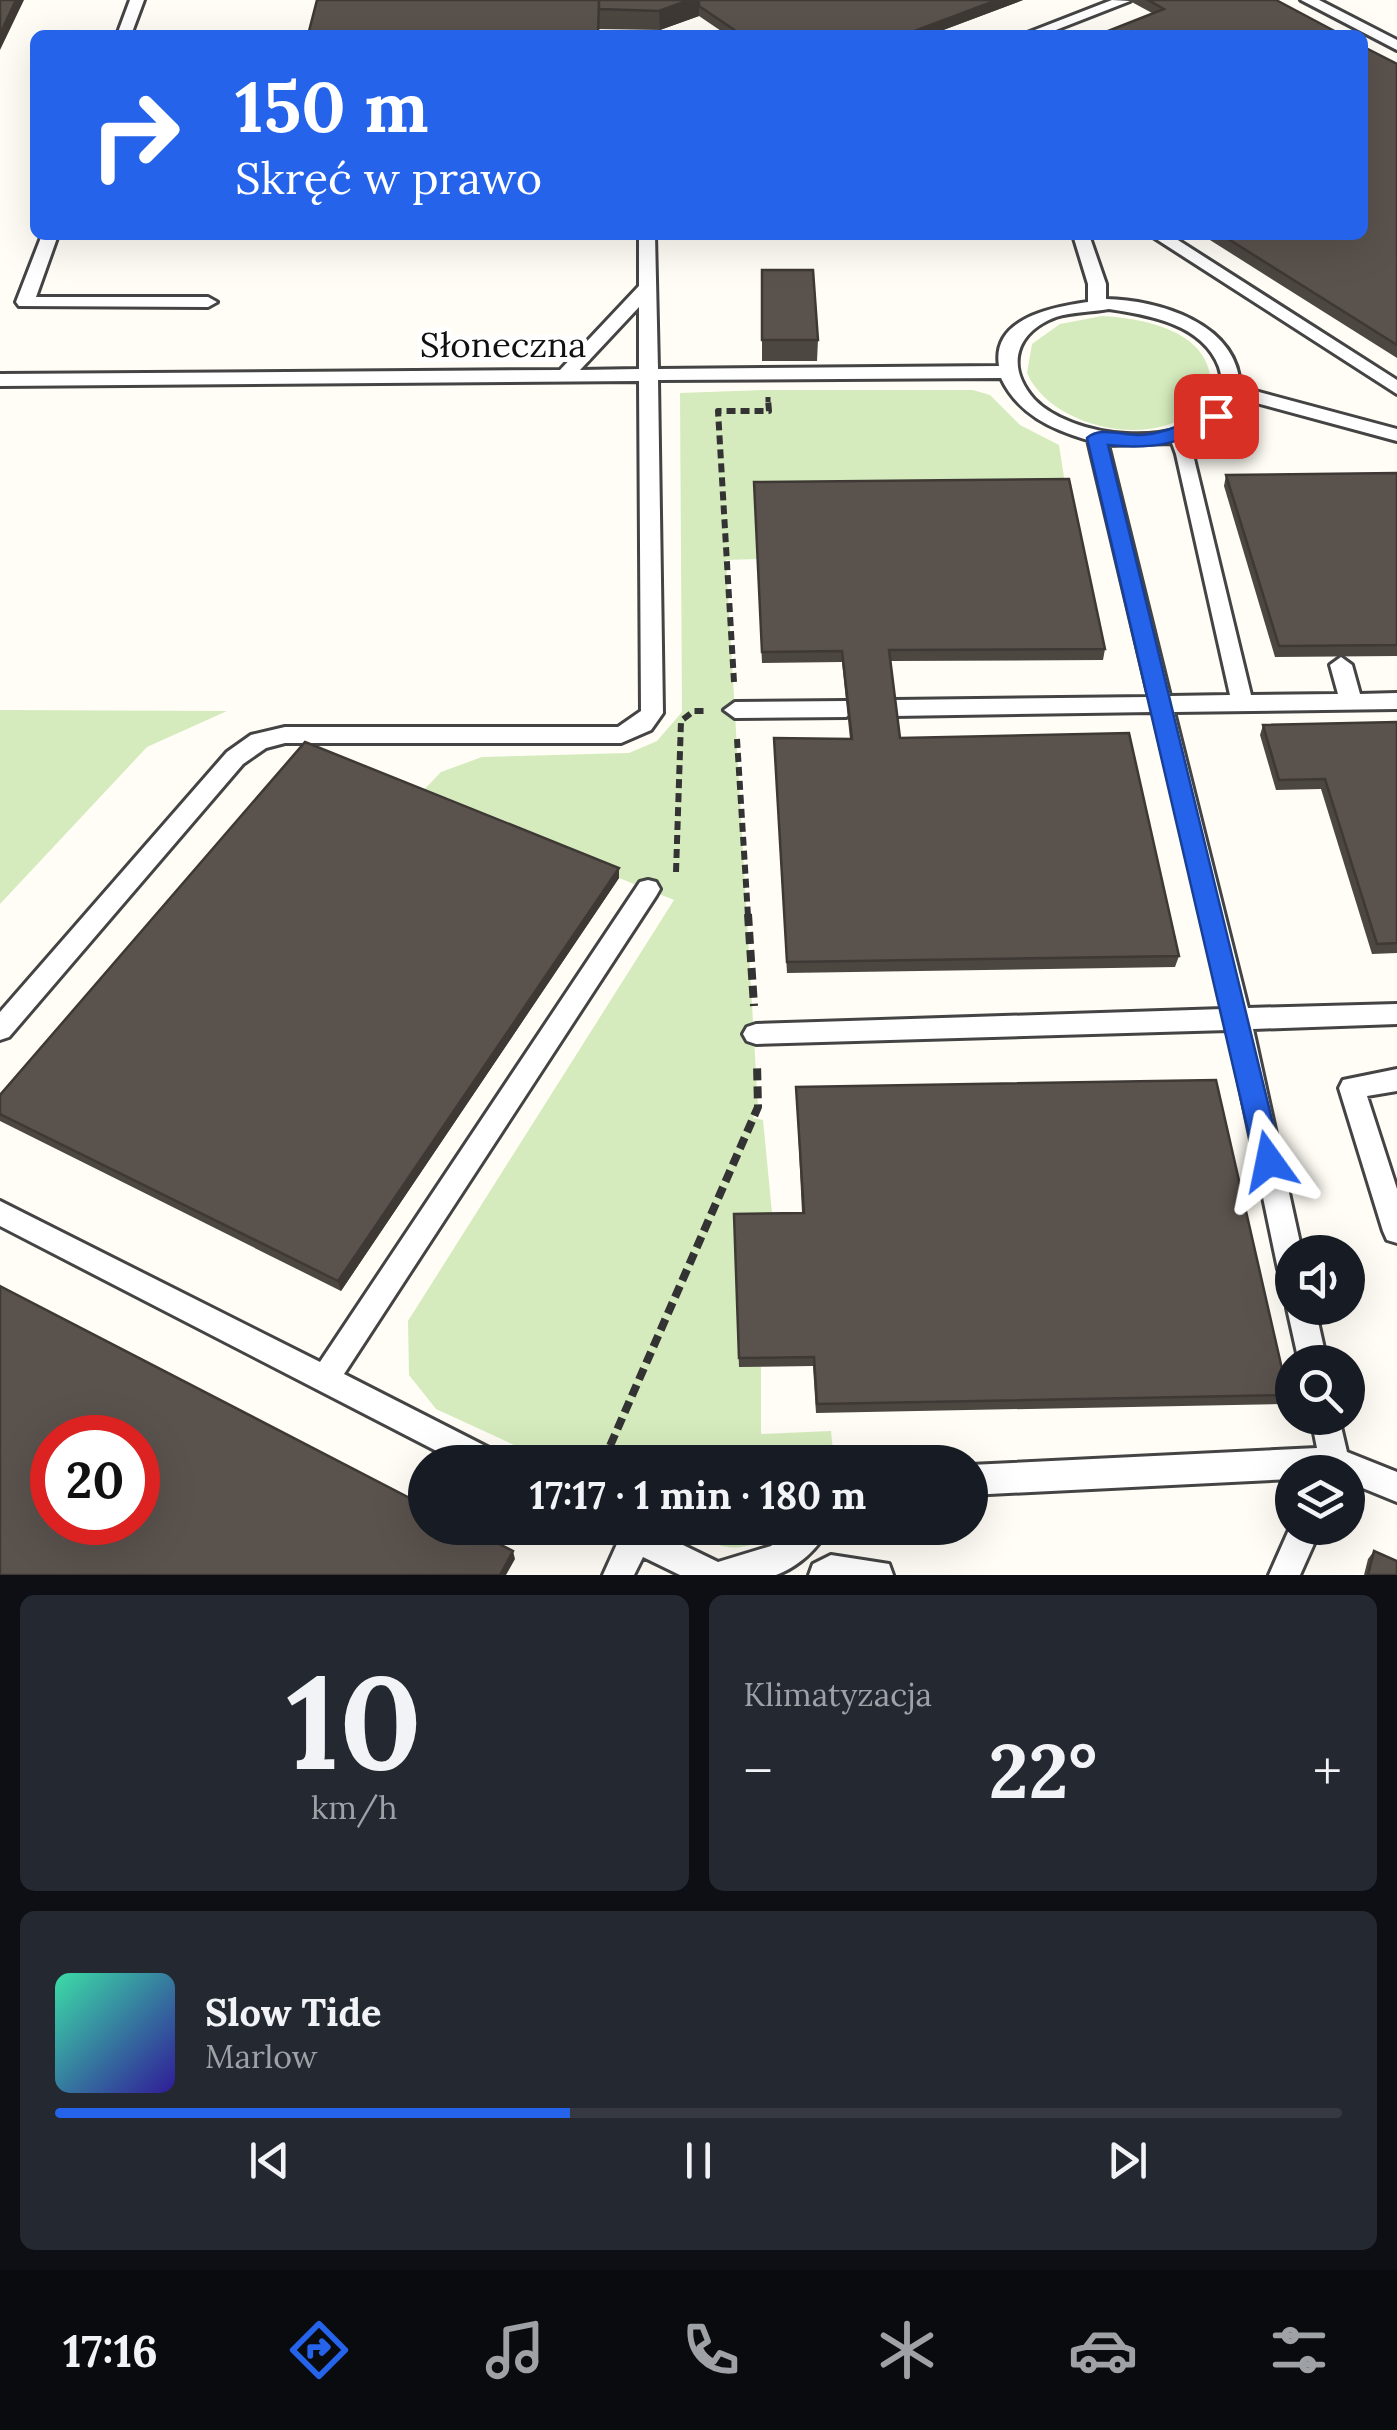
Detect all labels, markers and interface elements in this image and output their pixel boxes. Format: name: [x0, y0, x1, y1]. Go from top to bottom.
text: 150 m: [235, 62, 429, 151]
icon: right: [70, 70, 200, 200]
text: Skręć w prawo: [235, 149, 542, 206]
street label: Słoneczna: [420, 322, 586, 367]
pin: [1174, 374, 1259, 459]
icon: arrive: [1189, 389, 1244, 444]
position arrow: [1217, 1109, 1321, 1213]
map controls: [1275, 1235, 1365, 1545]
button: sound: [1275, 1235, 1365, 1325]
button: search: [1275, 1345, 1365, 1435]
speed limit sign: 20: [30, 1415, 160, 1545]
button: layers: [1275, 1455, 1365, 1545]
text: 17:17 · 1 min · 180 m: [530, 1471, 866, 1519]
text: 10: [287, 1638, 422, 1805]
text: Klimatyzacja: [744, 1674, 932, 1715]
text: 22°: [988, 1723, 1097, 1819]
text: −: [744, 1736, 773, 1806]
text: +: [1313, 1736, 1342, 1806]
text: km/h: [311, 1787, 397, 1828]
text: Slow Tide: [205, 1988, 382, 2036]
text: Marlow: [205, 2036, 317, 2077]
icon: previous: [242, 2133, 297, 2188]
icon: pause: [671, 2133, 726, 2188]
icon: next: [1100, 2133, 1155, 2188]
icon: directions: [284, 2315, 354, 2385]
icon: music: [480, 2315, 550, 2385]
icon: phone: [676, 2315, 746, 2385]
icon: climate: [872, 2315, 942, 2385]
icon: car: [1068, 2315, 1138, 2385]
icon: filters: [1264, 2315, 1334, 2385]
text: 17:16: [63, 2322, 158, 2379]

